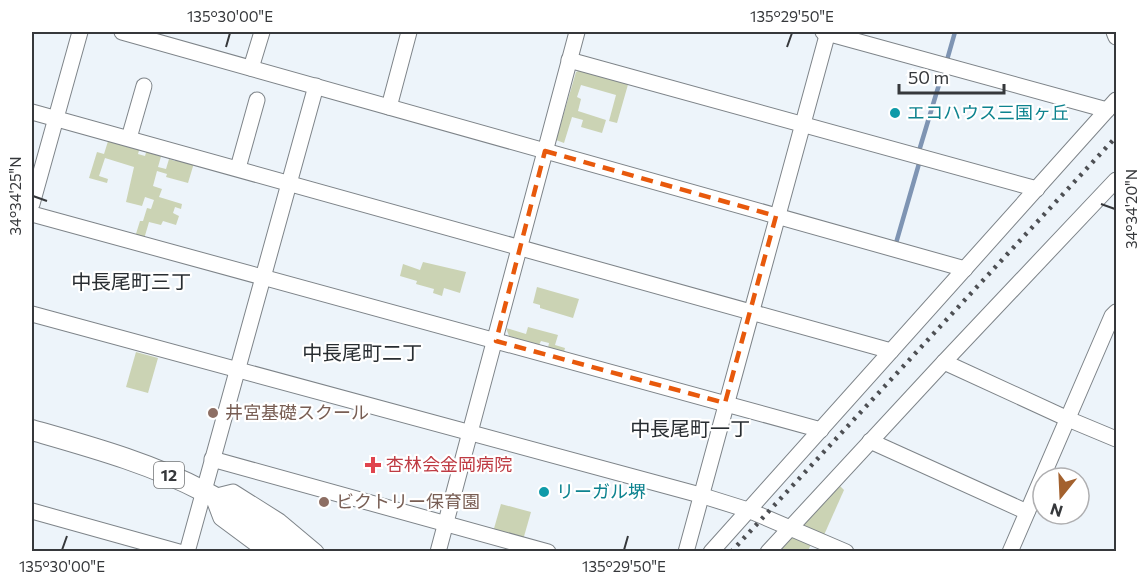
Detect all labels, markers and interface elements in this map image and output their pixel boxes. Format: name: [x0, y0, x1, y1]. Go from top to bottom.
text: 135°30'00"E: [187, 7, 273, 25]
text: 135°29'50"E: [750, 7, 834, 25]
scale bar: [899, 57, 1004, 95]
text: 50 m: [908, 66, 949, 88]
place label: エコハウス三国ヶ丘: [907, 101, 1069, 123]
marker: エコハウス三国ヶ丘: [888, 106, 902, 120]
text: 34°34'25"N: [6, 157, 24, 236]
text: 34°34'20"N: [1122, 169, 1140, 249]
district label: 中長尾町三丁: [71, 269, 191, 293]
district label: 中長尾町二丁: [302, 340, 422, 364]
place label: 井宮基礎スクール: [225, 401, 369, 423]
marker: 井宮基礎スクール: [206, 406, 220, 420]
district label: 中長尾町一丁: [630, 416, 750, 440]
place label: 杏林会金岡病院: [386, 453, 512, 475]
marker: 杏林会金岡病院: [364, 456, 382, 474]
road number: 12: [154, 462, 184, 488]
north arrow: [1031, 466, 1091, 526]
place label: リーガル堺: [556, 480, 646, 502]
marker: リーガル堺: [537, 485, 551, 499]
place label: ビクトリー保育園: [336, 490, 480, 512]
marker: ビクトリー保育園: [317, 495, 331, 509]
text: N: [1048, 500, 1065, 522]
text: 135°30'00"E: [19, 557, 105, 575]
text: 135°29'50"E: [582, 557, 666, 575]

